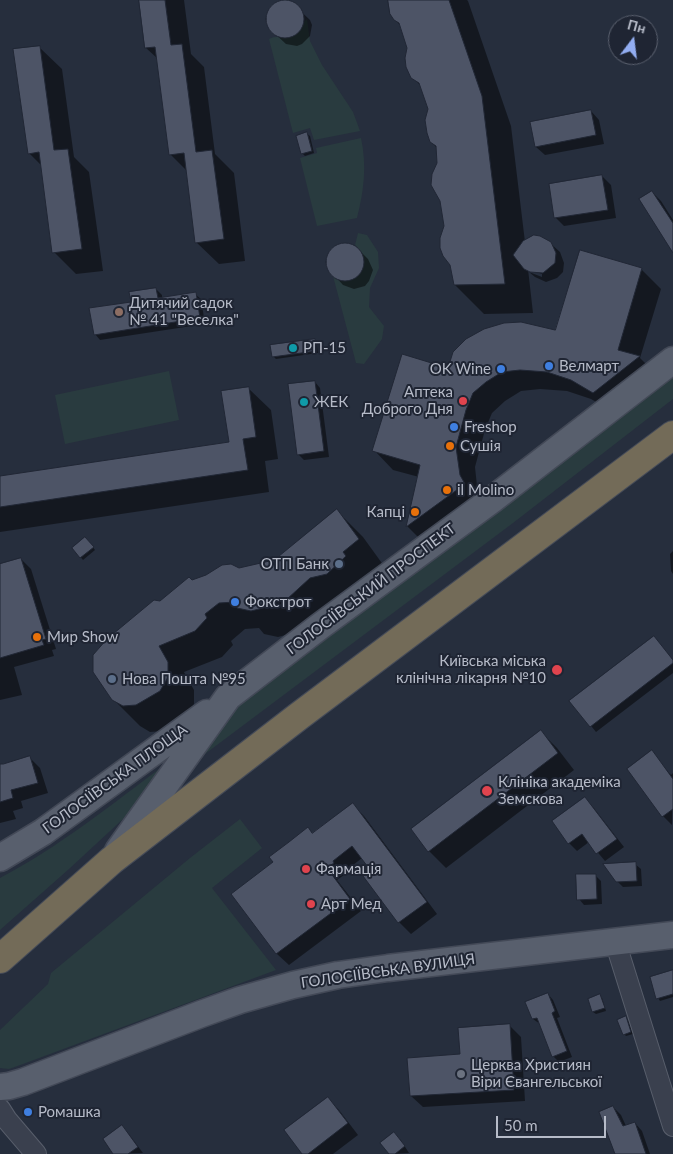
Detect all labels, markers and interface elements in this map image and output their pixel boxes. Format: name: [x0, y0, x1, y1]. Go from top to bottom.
north arrow: [608, 15, 658, 65]
text: Пн: [626, 15, 648, 37]
place label: Дитячий садок № 41 "Веселка": [129, 294, 239, 329]
marker: Дитячий садок № 41 "Веселка": [113, 306, 125, 318]
place label: РП-15: [303, 339, 346, 357]
marker: РП-15: [287, 342, 299, 354]
place label: Велмарт: [559, 357, 619, 375]
place label: OK Wine: [430, 360, 491, 378]
marker: Велмарт: [543, 360, 555, 372]
marker: OK Wine: [495, 363, 507, 375]
place label: Аптека Доброго Дня: [362, 383, 453, 418]
place label: ЖЕК: [314, 393, 348, 411]
marker: Аптека Доброго Дня: [457, 395, 469, 407]
marker: ЖЕК: [298, 396, 310, 408]
place label: Freshop: [464, 418, 517, 436]
marker: Freshop: [448, 421, 460, 433]
place label: Сушія: [460, 437, 501, 455]
marker: Сушія: [444, 440, 456, 452]
place label: il Molino: [457, 481, 514, 499]
marker: il Molino: [441, 484, 453, 496]
place label: Капці: [366, 503, 405, 521]
marker: Капці: [409, 506, 421, 518]
street label: ГОЛОСІЇВСЬКИЙ ПРОСПЕКТ: [283, 520, 459, 658]
place label: ОТП Банк: [261, 555, 329, 573]
marker: ОТП Банк: [333, 558, 345, 570]
place label: Фокстрот: [245, 593, 312, 611]
marker: Фокстрот: [229, 596, 241, 608]
place label: Мир Show: [47, 628, 118, 646]
marker: Мир Show: [31, 631, 43, 643]
place label: Київська міська клінічна лікарня №10: [396, 652, 546, 687]
marker: Київська міська клінічна лікарня №10: [550, 663, 564, 677]
place label: Нова Пошта №95: [122, 670, 246, 688]
marker: Нова Пошта №95: [106, 673, 118, 685]
street label: ГОЛОСІЇВСЬКА ПЛОЩА: [39, 720, 191, 838]
place label: Клініка академіка Земскова: [498, 773, 621, 808]
marker: Клініка академіка Земскова: [480, 784, 494, 798]
place label: Фармація: [316, 860, 381, 878]
marker: Фармація: [300, 863, 312, 875]
place label: Арт Мед: [321, 895, 382, 913]
marker: Арт Мед: [305, 898, 317, 910]
street label: ГОЛОСІЇВСЬКА ВУЛИЦЯ: [300, 950, 476, 992]
place label: Церква Християн Віри Євангельської: [471, 1056, 602, 1091]
marker: Церква Християн Віри Євангельської: [455, 1068, 467, 1080]
place label: Ромашка: [38, 1103, 101, 1121]
marker: Ромашка: [22, 1106, 34, 1118]
scale bar: [498, 1106, 608, 1138]
text: 50 m: [504, 1116, 538, 1134]

